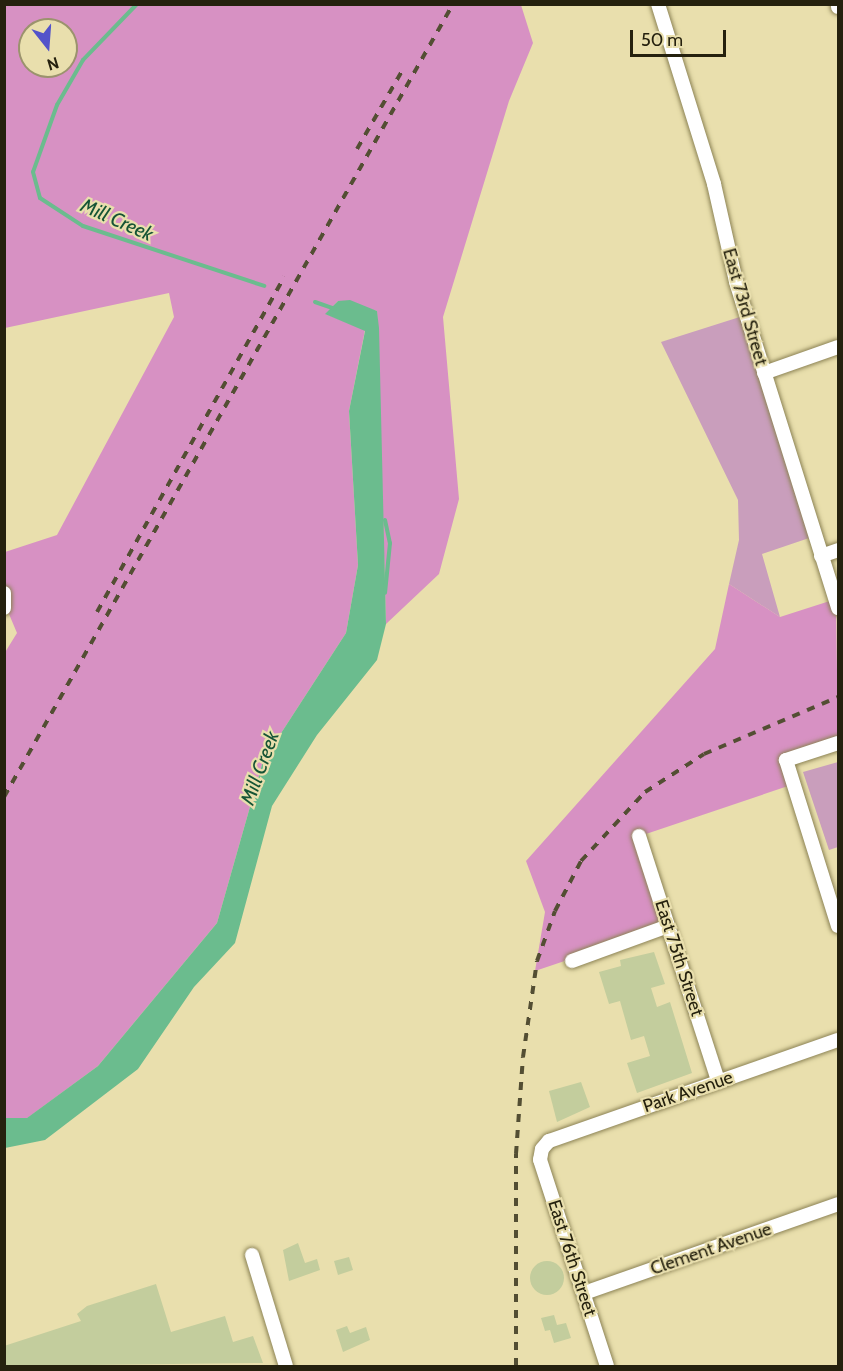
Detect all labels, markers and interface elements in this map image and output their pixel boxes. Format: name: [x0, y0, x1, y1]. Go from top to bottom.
north arrow: [18, 18, 78, 78]
scale bar: [633, 18, 729, 56]
text: 50 m: [641, 29, 683, 51]
text: N: [45, 53, 61, 75]
water label: Mill Creek: [77, 193, 157, 247]
street label: East 73rd Street: [718, 246, 772, 368]
water label: Mill Creek: [236, 728, 284, 808]
street label: East 75th Street: [650, 897, 708, 1019]
street label: Park Avenue: [640, 1067, 736, 1117]
street label: East 76th Street: [543, 1197, 601, 1319]
street label: Clement Avenue: [648, 1218, 774, 1280]

